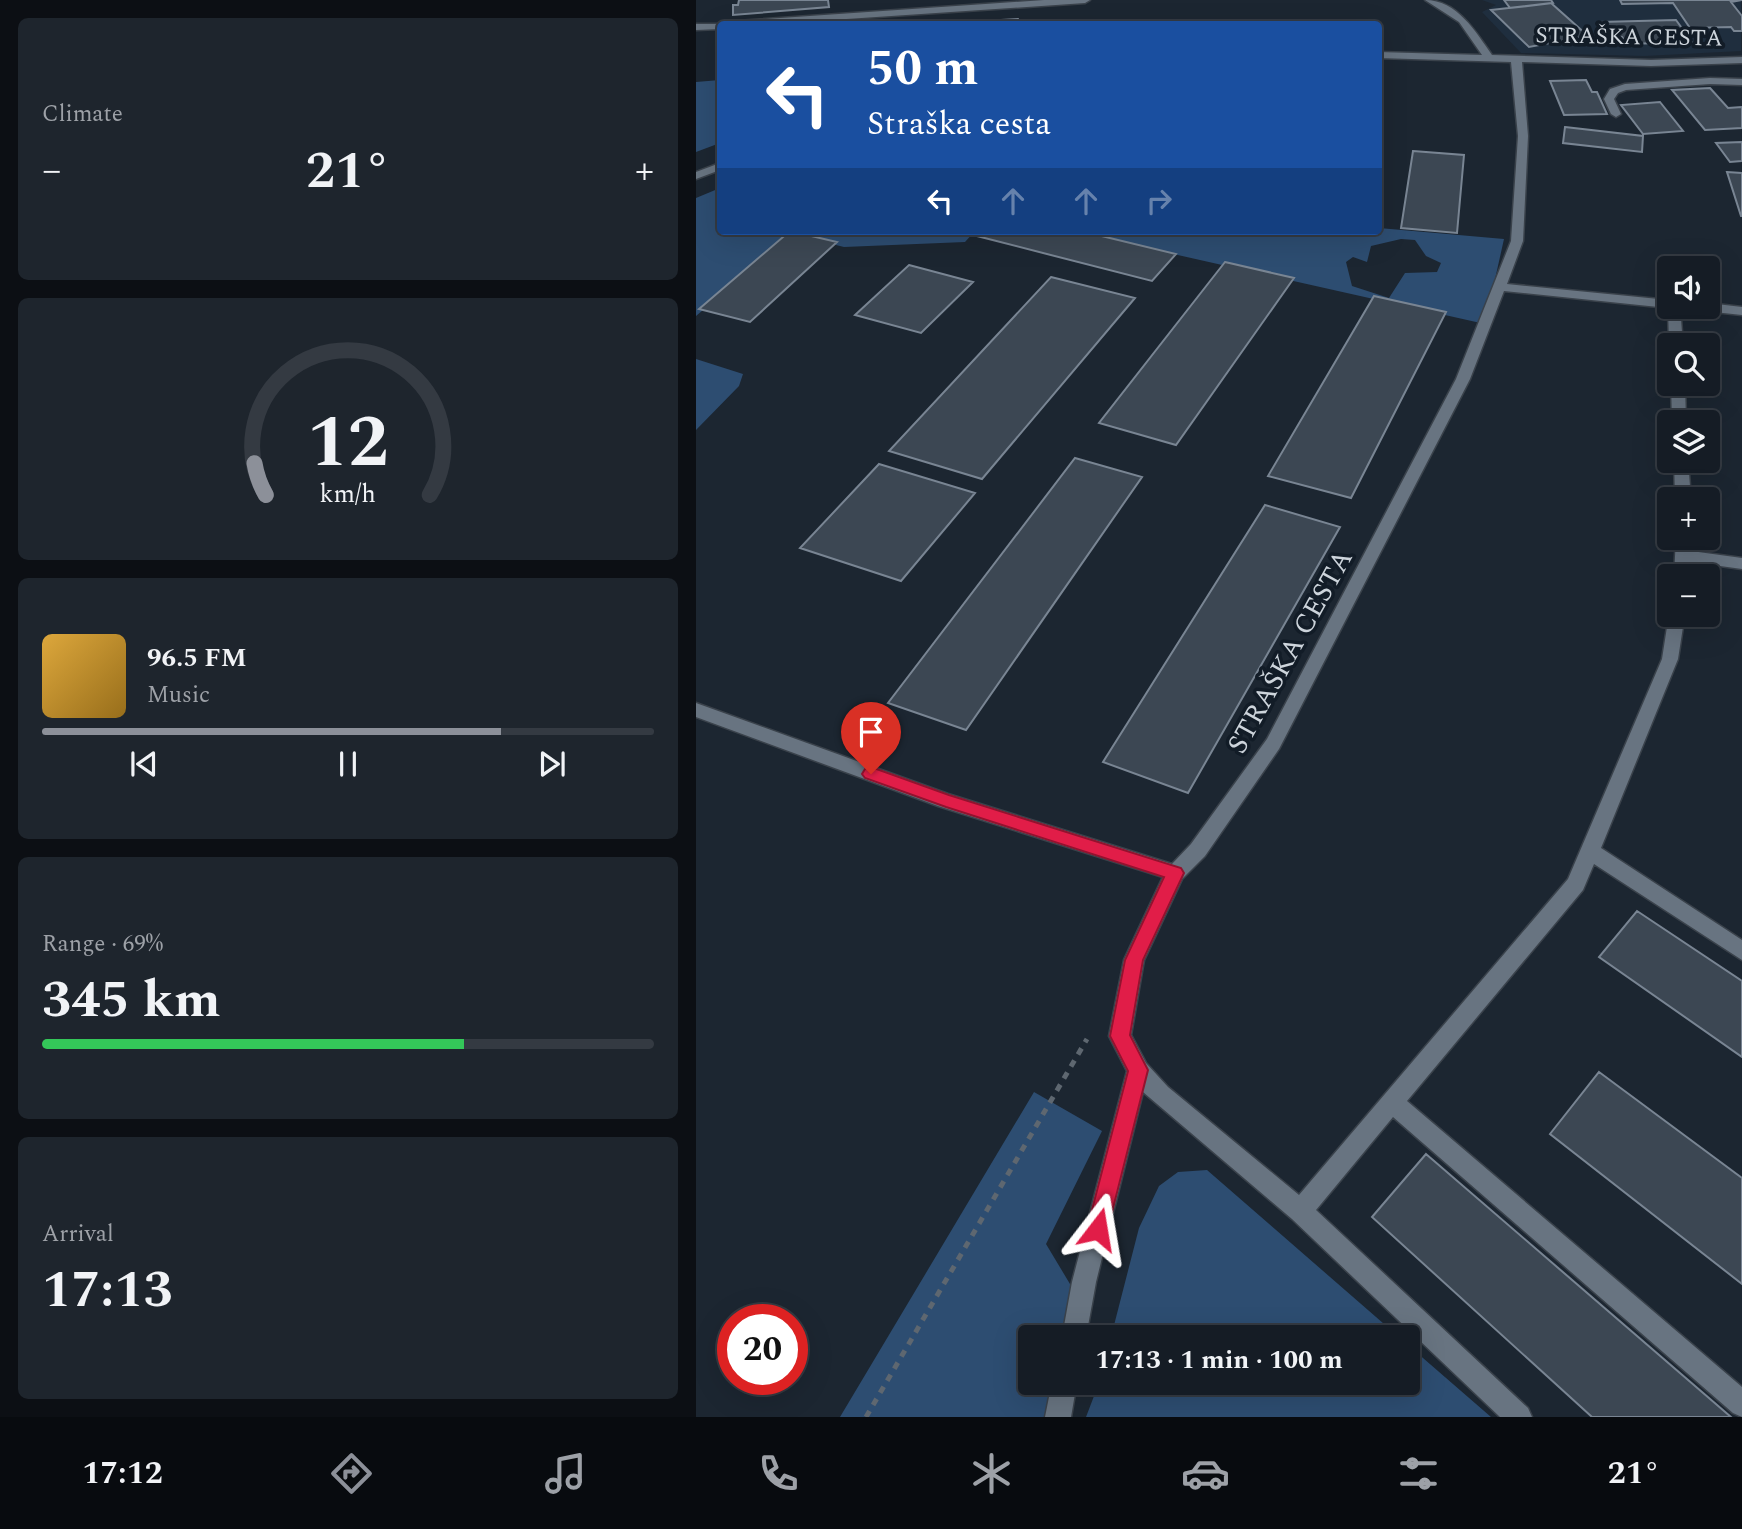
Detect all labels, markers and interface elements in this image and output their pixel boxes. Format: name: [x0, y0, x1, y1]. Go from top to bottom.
street label: STRAŠKA CESTA: [1535, 18, 1723, 57]
text: 50 m: [867, 32, 978, 107]
icon: left: [752, 49, 843, 140]
text: Climate: [42, 97, 123, 132]
text: Straška cesta: [867, 100, 1051, 149]
text: 21°: [306, 132, 390, 211]
text: −: [42, 142, 61, 200]
text: +: [635, 142, 654, 200]
icon: left: [921, 182, 959, 220]
icon: ahead: [994, 182, 1032, 220]
icon: ahead: [1067, 182, 1105, 220]
icon: right: [1140, 182, 1178, 220]
map controls: [1657, 256, 1720, 627]
button: sound: [1657, 256, 1720, 319]
button: search: [1657, 333, 1720, 396]
text: 12: [307, 388, 389, 499]
button: layers: [1657, 410, 1720, 473]
text: km/h: [320, 475, 376, 513]
button: +: [1657, 487, 1720, 550]
street label: STRAŠKA CESTA: [1216, 542, 1364, 762]
button: −: [1657, 564, 1720, 627]
text: 96.5 FM: [147, 638, 247, 678]
text: Music: [147, 678, 210, 713]
pin: [841, 702, 901, 774]
icon: arrive: [852, 713, 890, 751]
icon: previous: [125, 745, 163, 783]
icon: pause: [329, 745, 367, 783]
icon: next: [533, 745, 571, 783]
text: Range · 69%: [42, 927, 163, 962]
text: 345 km: [42, 961, 221, 1040]
position arrow: [1061, 1192, 1135, 1266]
text: Arrival: [42, 1217, 114, 1252]
text: 17:13: [42, 1251, 173, 1330]
speed limit sign: 20: [717, 1304, 808, 1395]
text: 17:13 · 1 min · 100 m: [1095, 1340, 1343, 1380]
text: 17:12: [82, 1449, 163, 1498]
icon: directions: [327, 1449, 376, 1498]
icon: music: [541, 1449, 590, 1498]
icon: phone: [754, 1449, 803, 1498]
icon: climate: [967, 1449, 1016, 1498]
icon: car: [1181, 1449, 1230, 1498]
icon: filters: [1394, 1449, 1443, 1498]
text: 21°: [1608, 1449, 1660, 1498]

